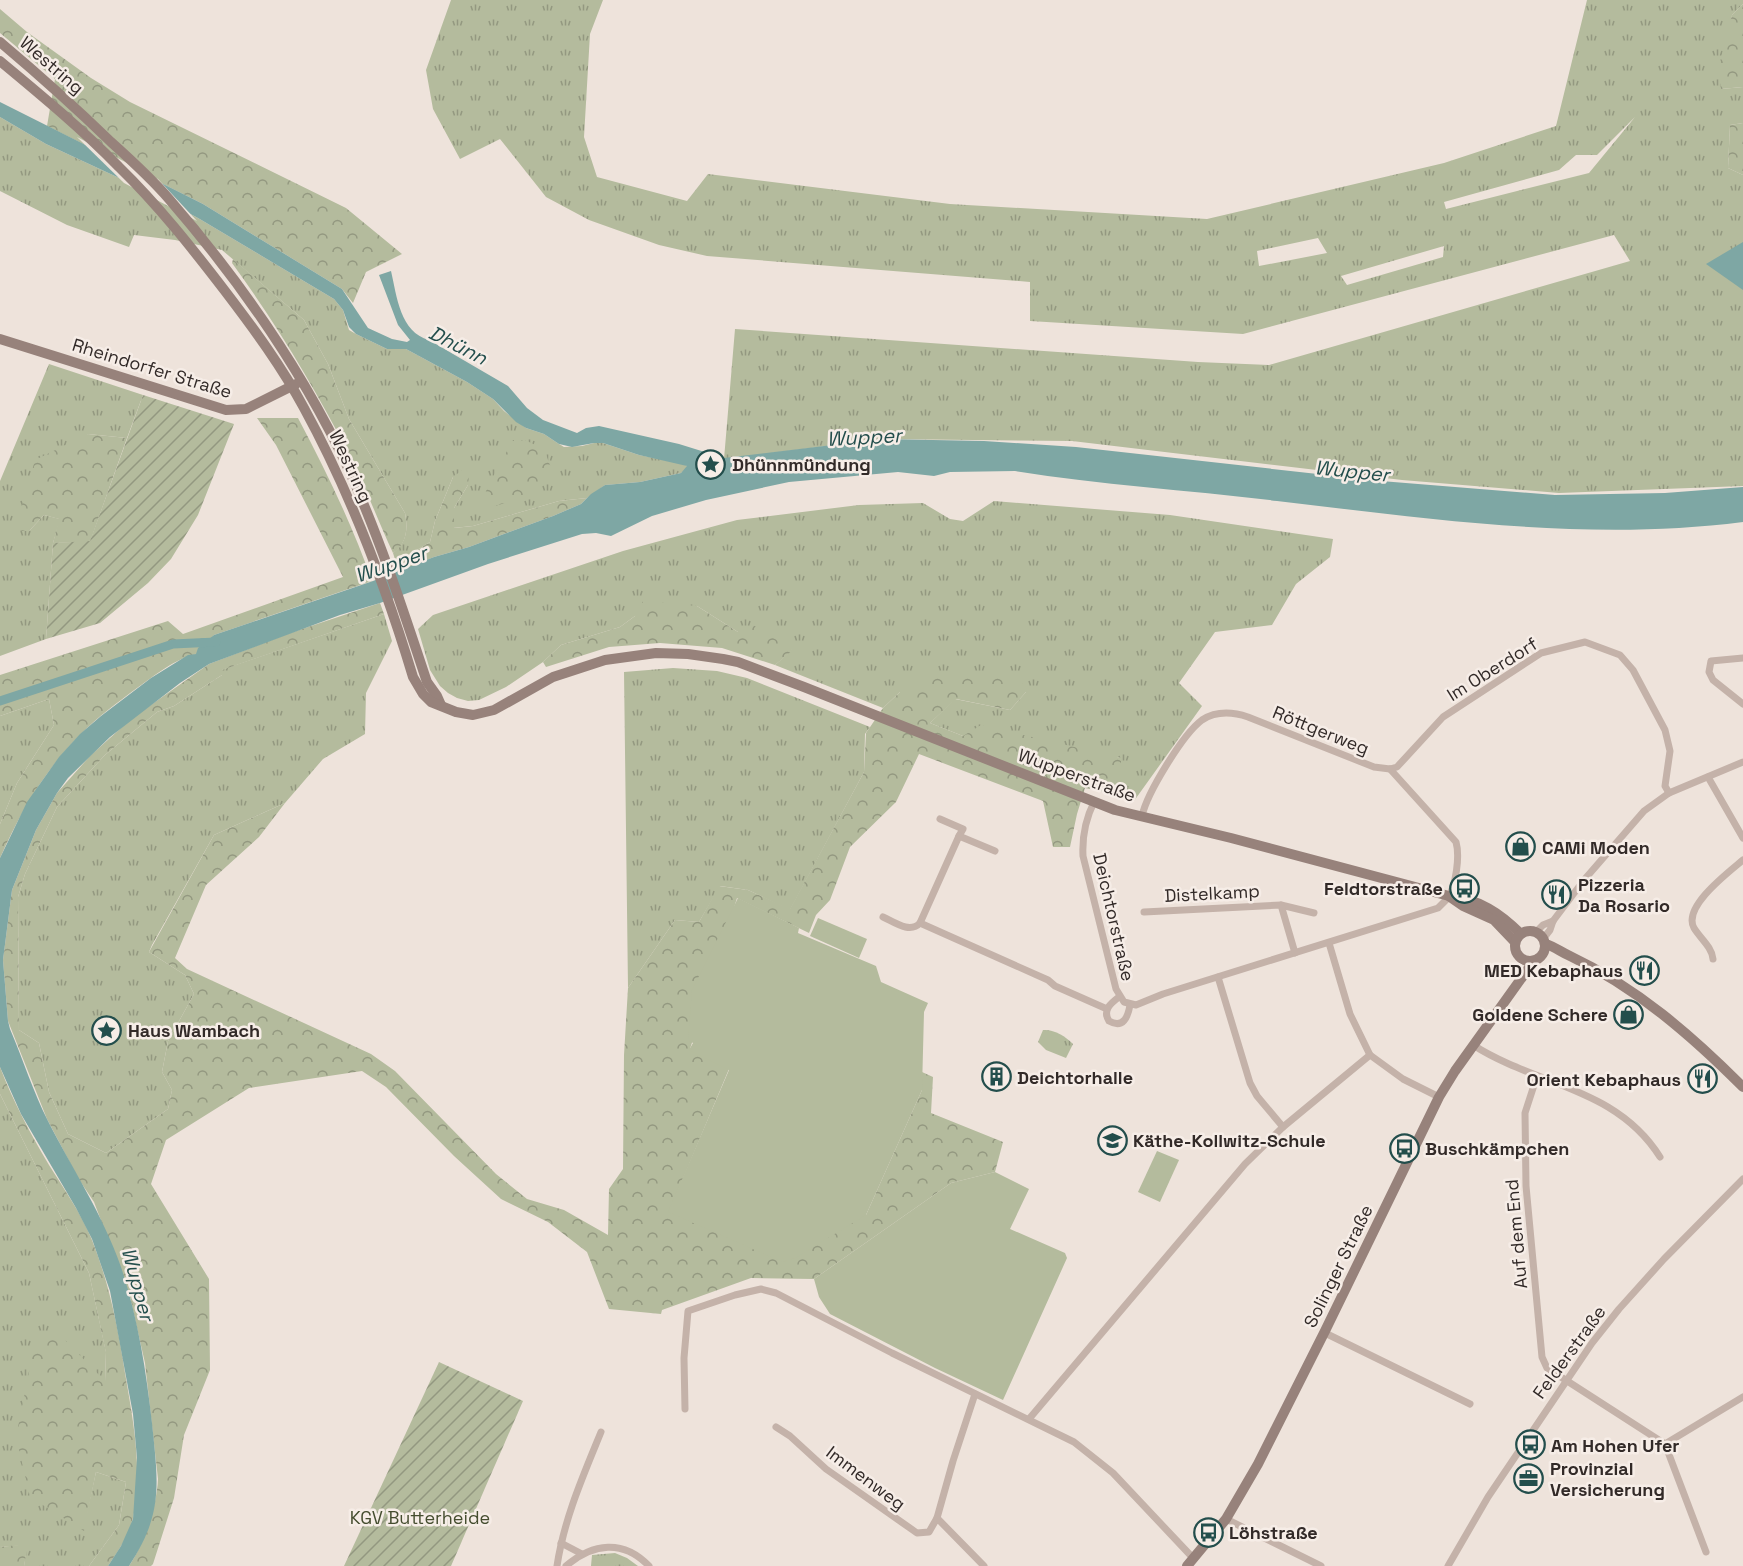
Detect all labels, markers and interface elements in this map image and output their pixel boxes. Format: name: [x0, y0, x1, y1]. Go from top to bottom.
street label: Westring: [15, 31, 89, 99]
water label: Dhünn: [424, 319, 492, 371]
street label: Rheindorfer Straße: [69, 333, 235, 403]
water label: Wupper: [826, 422, 904, 452]
street label: Westring: [324, 426, 378, 506]
place icon: Dhünnmündung: [695, 448, 727, 480]
place label: Dhünnmündung: [732, 453, 871, 476]
water label: Wupper: [1313, 454, 1393, 488]
water label: Wupper: [351, 539, 433, 588]
street label: Im Oberdorf: [1442, 632, 1542, 706]
street label: Röttgerweg: [1269, 700, 1373, 760]
street label: Wupperstraße: [1015, 743, 1139, 807]
shop icon: CAMi Moden: [1505, 831, 1537, 863]
place label: CAMi Moden: [1542, 836, 1650, 859]
street label: Deichtorstraße: [1088, 851, 1140, 983]
bus stop icon: Feldtorstraße: [1448, 872, 1480, 904]
place label: Pizzeria Da Rosario: [1578, 873, 1670, 917]
place label: Feldtorstraße: [1324, 877, 1443, 900]
restaurant icon: Pizzeria Da Rosario: [1541, 878, 1573, 910]
street label: Distelkamp: [1164, 879, 1260, 907]
restaurant icon: MED Kebaphaus: [1628, 954, 1660, 986]
place label: MED Kebaphaus: [1484, 959, 1623, 982]
shop icon: Goldene Schere: [1613, 998, 1645, 1030]
place label: Goldene Schere: [1472, 1003, 1608, 1026]
place icon: Haus Wambach: [91, 1014, 123, 1046]
place label: Haus Wambach: [128, 1019, 260, 1042]
building icon: Deichtorhalle: [980, 1061, 1012, 1093]
restaurant icon: Orient Kebaphaus: [1686, 1063, 1718, 1095]
place label: Deichtorhalle: [1017, 1066, 1133, 1089]
place label: Orient Kebaphaus: [1526, 1068, 1681, 1091]
school or university icon: Käthe-Kollwitz-Schule: [1096, 1124, 1128, 1156]
place label: Käthe-Kollwitz-Schule: [1133, 1129, 1326, 1152]
bus stop icon: Buschkämpchen: [1388, 1132, 1420, 1164]
place label: Buschkämpchen: [1425, 1137, 1569, 1160]
street label: Auf dem End: [1500, 1178, 1532, 1290]
street label: Solinger Straße: [1298, 1201, 1378, 1331]
water label: Wupper: [116, 1244, 161, 1326]
street label: Felderstraße: [1527, 1301, 1611, 1403]
bus stop icon: Am Hohen Ufer: [1514, 1429, 1546, 1461]
place label: Am Hohen Ufer: [1551, 1434, 1679, 1457]
street label: Immenweg: [822, 1441, 910, 1515]
place label: Provinzial Versicherung: [1550, 1457, 1665, 1501]
office icon: Provinzial Versicherung: [1513, 1462, 1545, 1494]
park label: KGV Butterheide: [350, 1506, 490, 1529]
bus stop icon: Löhstraße: [1192, 1516, 1224, 1548]
place label: Löhstraße: [1229, 1521, 1318, 1544]

